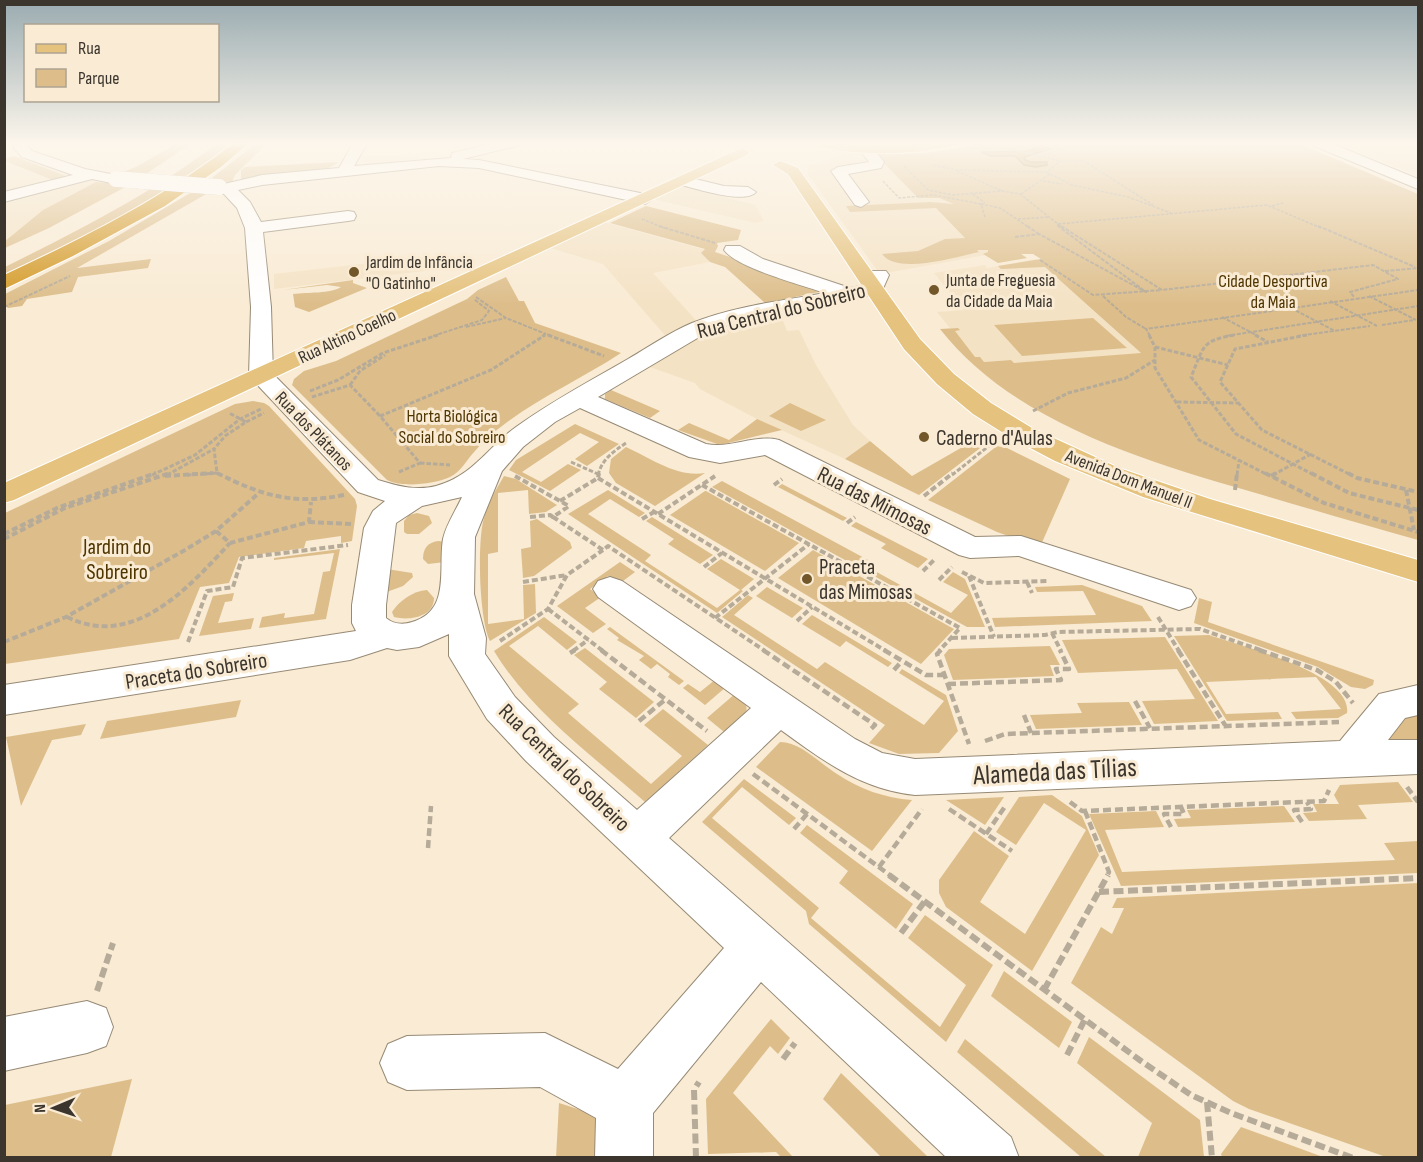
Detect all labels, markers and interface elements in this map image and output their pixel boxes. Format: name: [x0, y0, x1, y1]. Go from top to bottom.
legend: [24, 24, 219, 102]
text: Rua: [78, 38, 101, 59]
text: Parque: [78, 68, 119, 89]
place label: Jardim de Infância "O Gatinho": [365, 252, 473, 294]
marker: Jardim de Infância "O Gatinho": [347, 265, 361, 279]
place label: Junta de Freguesia da Cidade da Maia: [945, 270, 1056, 312]
park label: Cidade Desportiva da Maia: [1218, 271, 1328, 313]
street label: Rua Central do Sobreiro: [694, 278, 868, 345]
marker: Junta de Freguesia da Cidade da Maia: [927, 283, 941, 297]
street label: Rua Altino Coelho: [295, 305, 399, 368]
street label: Rua dos Plátanos: [271, 387, 357, 475]
park label: Horta Biológica Social do Sobreiro: [398, 406, 506, 448]
place label: Caderno d'Aulas: [936, 425, 1053, 452]
marker: Caderno d'Aulas: [917, 430, 931, 444]
street label: Avenida Dom Manuel II: [1061, 445, 1195, 513]
street label: Rua das Mimosas: [813, 461, 936, 542]
park label: Jardim do Sobreiro: [82, 534, 151, 586]
place label: Praceta das Mimosas: [819, 554, 913, 606]
marker: Praceta das Mimosas: [800, 572, 814, 586]
street label: Praceta do Sobreiro: [123, 647, 269, 696]
street label: Rua Central do Sobreiro: [493, 698, 635, 838]
street label: Alameda das Tílias: [971, 752, 1138, 792]
north arrow: [24, 1078, 84, 1138]
text: N: [31, 1104, 50, 1113]

